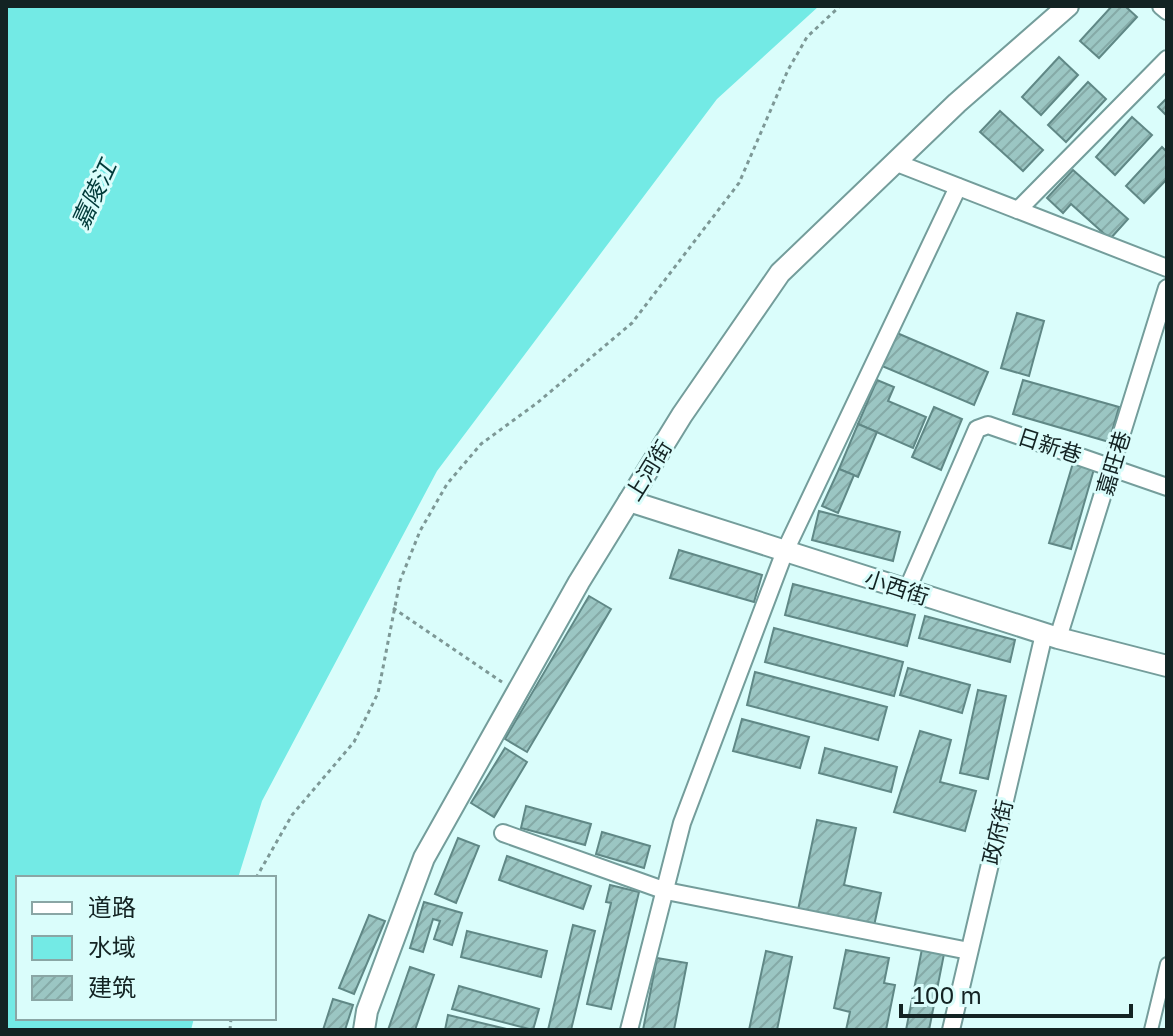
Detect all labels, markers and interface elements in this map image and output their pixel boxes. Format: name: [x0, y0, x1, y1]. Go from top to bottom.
water label: 嘉陵江: [65, 153, 123, 233]
street label: 日新巷: [1014, 422, 1086, 468]
street label: 嘉旺巷: [1090, 427, 1136, 499]
street label: 上河街: [619, 435, 677, 505]
street label: 小西街: [861, 564, 933, 610]
street label: 政府街: [976, 797, 1018, 867]
legend: [16, 876, 276, 1020]
text: 道路: [88, 892, 136, 921]
text: 水域: [88, 932, 136, 961]
scale bar: [901, 968, 1131, 1018]
text: 建筑: [88, 972, 136, 1001]
text: 100 m: [913, 980, 982, 1009]

